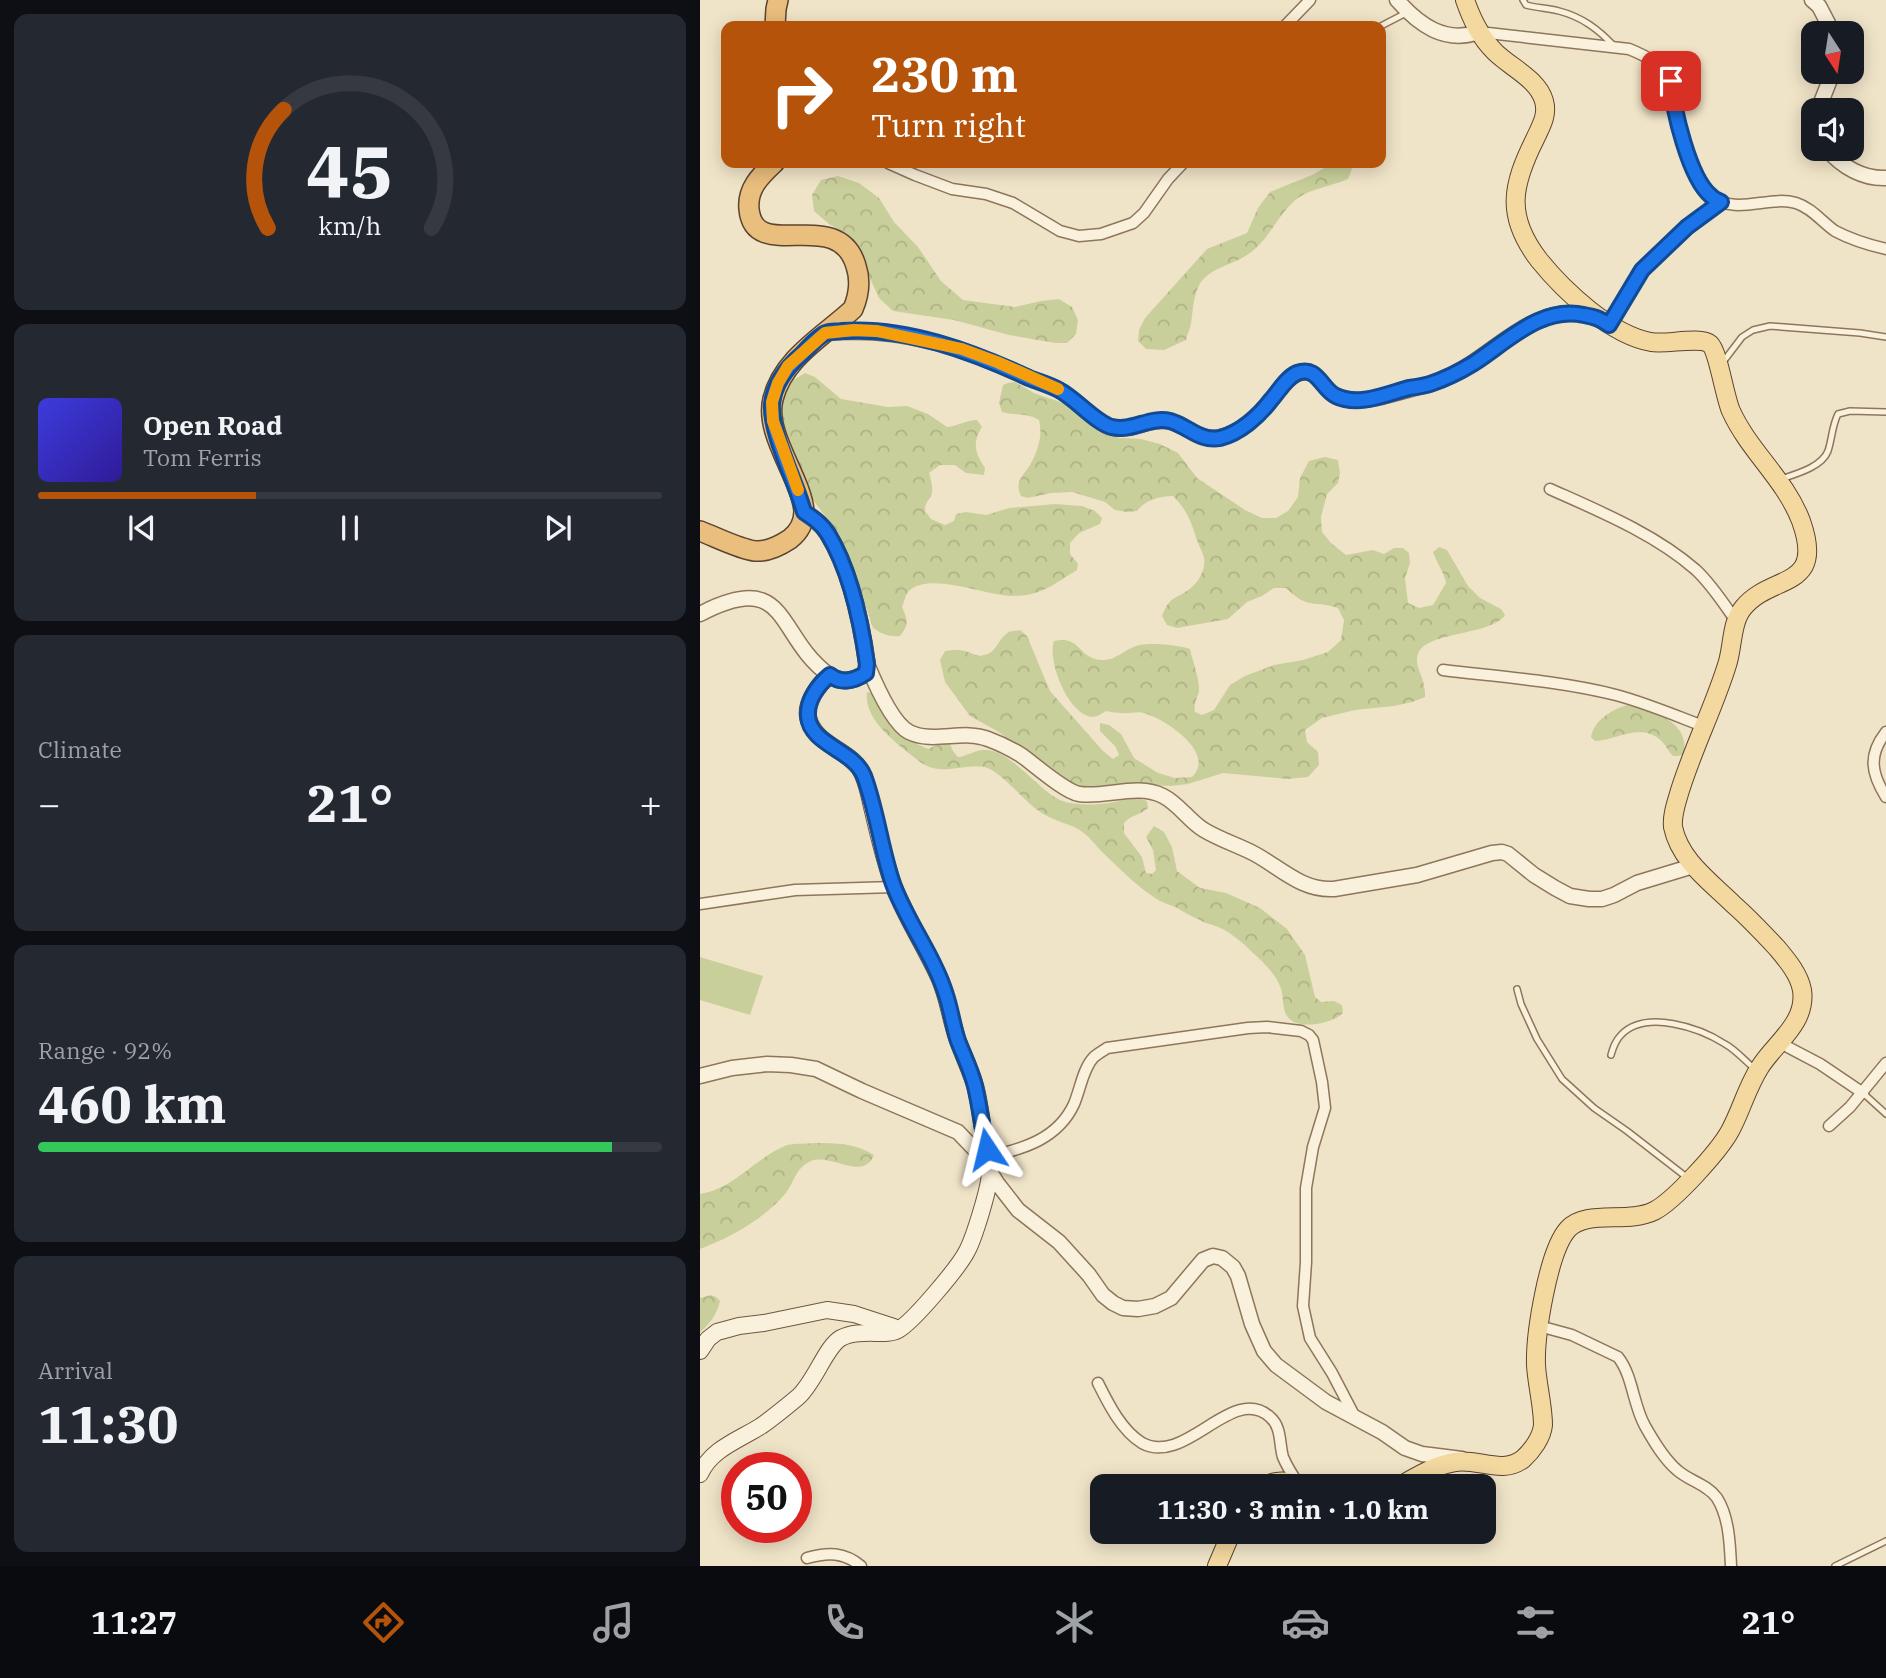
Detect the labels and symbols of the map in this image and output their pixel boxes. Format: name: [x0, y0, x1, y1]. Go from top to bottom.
north arrow: [1801, 21, 1864, 84]
pin: [1641, 51, 1701, 111]
position arrow: [950, 1112, 1024, 1186]
speed limit sign: 50: [721, 1452, 812, 1543]

